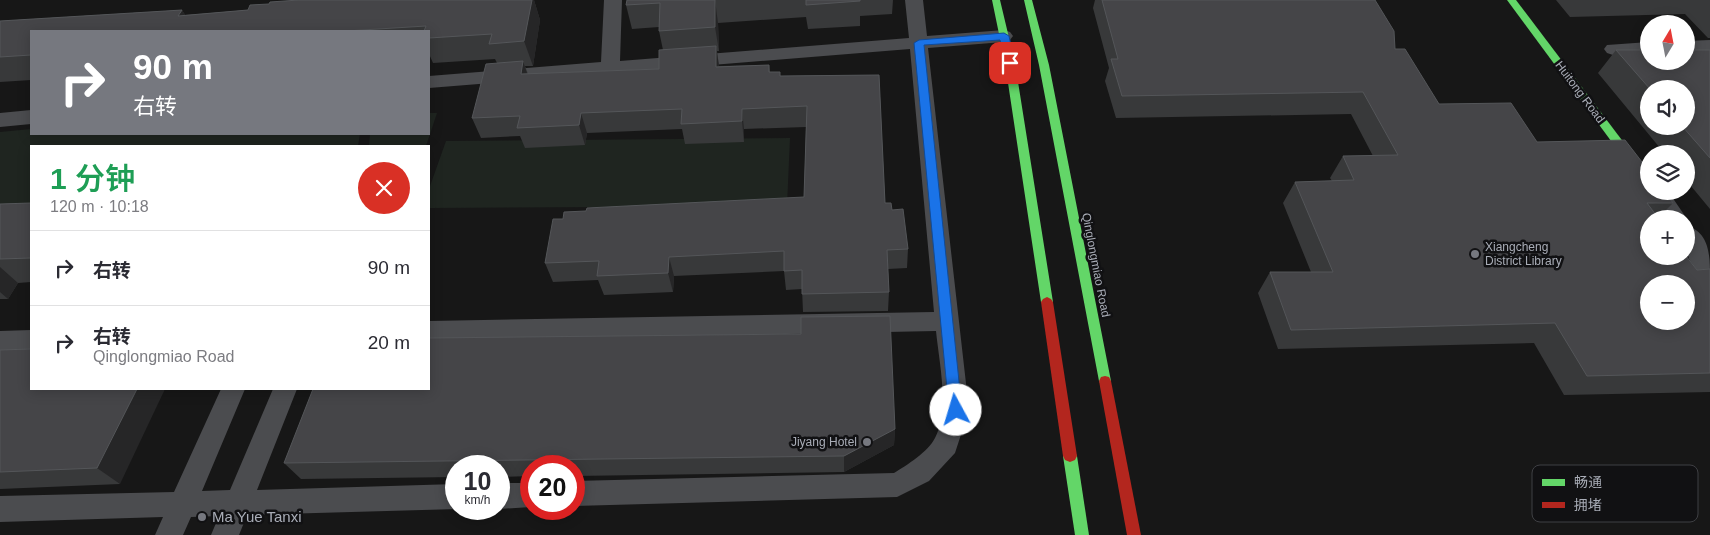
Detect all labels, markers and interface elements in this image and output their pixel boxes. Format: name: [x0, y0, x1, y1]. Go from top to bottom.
north arrow: [1640, 15, 1695, 70]
map controls: [1640, 15, 1695, 330]
pin: [989, 42, 1031, 84]
text: 90 m: [133, 47, 213, 86]
icon: arrive: [996, 49, 1024, 77]
icon: right: [50, 50, 115, 115]
street label: Huitong Road: [1552, 58, 1608, 126]
button: sound: [1640, 80, 1695, 135]
text: 右转: [133, 94, 177, 119]
button: layers: [1640, 145, 1695, 200]
text: 1 分钟: [50, 162, 135, 195]
button: close: [358, 162, 410, 214]
text: 120 m · 10:18: [50, 198, 149, 215]
button: +: [1640, 210, 1695, 265]
street label: Qinglongmiao Road: [1079, 212, 1113, 318]
place label: Xiangcheng District Library: [1485, 240, 1562, 268]
marker: Xiangcheng District Library: [1469, 248, 1481, 260]
icon: right: [50, 254, 78, 282]
text: 90 m: [368, 257, 410, 278]
text: 右转: [93, 260, 131, 281]
button: −: [1640, 275, 1695, 330]
text: 右转: [93, 326, 131, 347]
icon: right: [50, 329, 78, 357]
text: 20 m: [368, 332, 410, 353]
text: Qinglongmiao Road: [93, 348, 234, 365]
position arrow: [929, 383, 981, 435]
place label: Jiyang Hotel: [791, 435, 857, 449]
marker: Jiyang Hotel: [861, 436, 873, 448]
speed limit sign: 20: [520, 455, 585, 520]
legend: [1532, 465, 1698, 522]
text: 10: [464, 467, 491, 495]
text: 畅通: [1574, 474, 1602, 490]
text: km/h: [464, 493, 491, 507]
text: 拥堵: [1574, 497, 1602, 513]
place label: Ma Yue Tanxi: [212, 508, 302, 525]
marker: Ma Yue Tanxi: [196, 511, 208, 523]

